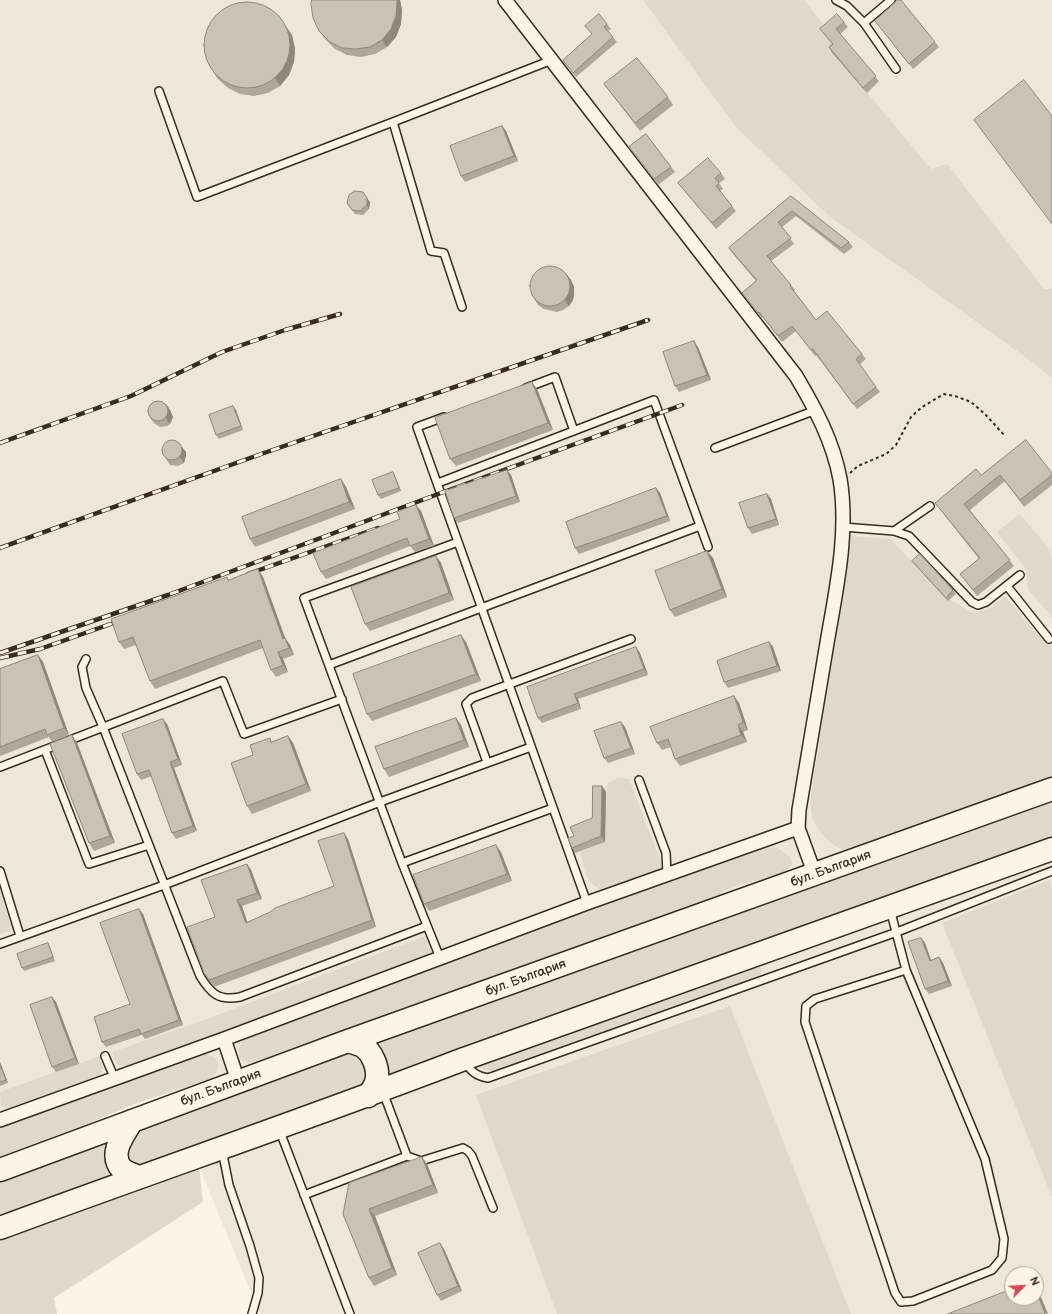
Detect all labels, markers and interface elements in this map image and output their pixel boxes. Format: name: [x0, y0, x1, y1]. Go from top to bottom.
street label: бул. България: [789, 847, 873, 891]
street label: бул. България: [484, 956, 568, 1000]
street label: бул. България: [179, 1066, 263, 1110]
north arrow: [1004, 1266, 1044, 1306]
text: N: [1027, 1275, 1042, 1288]

